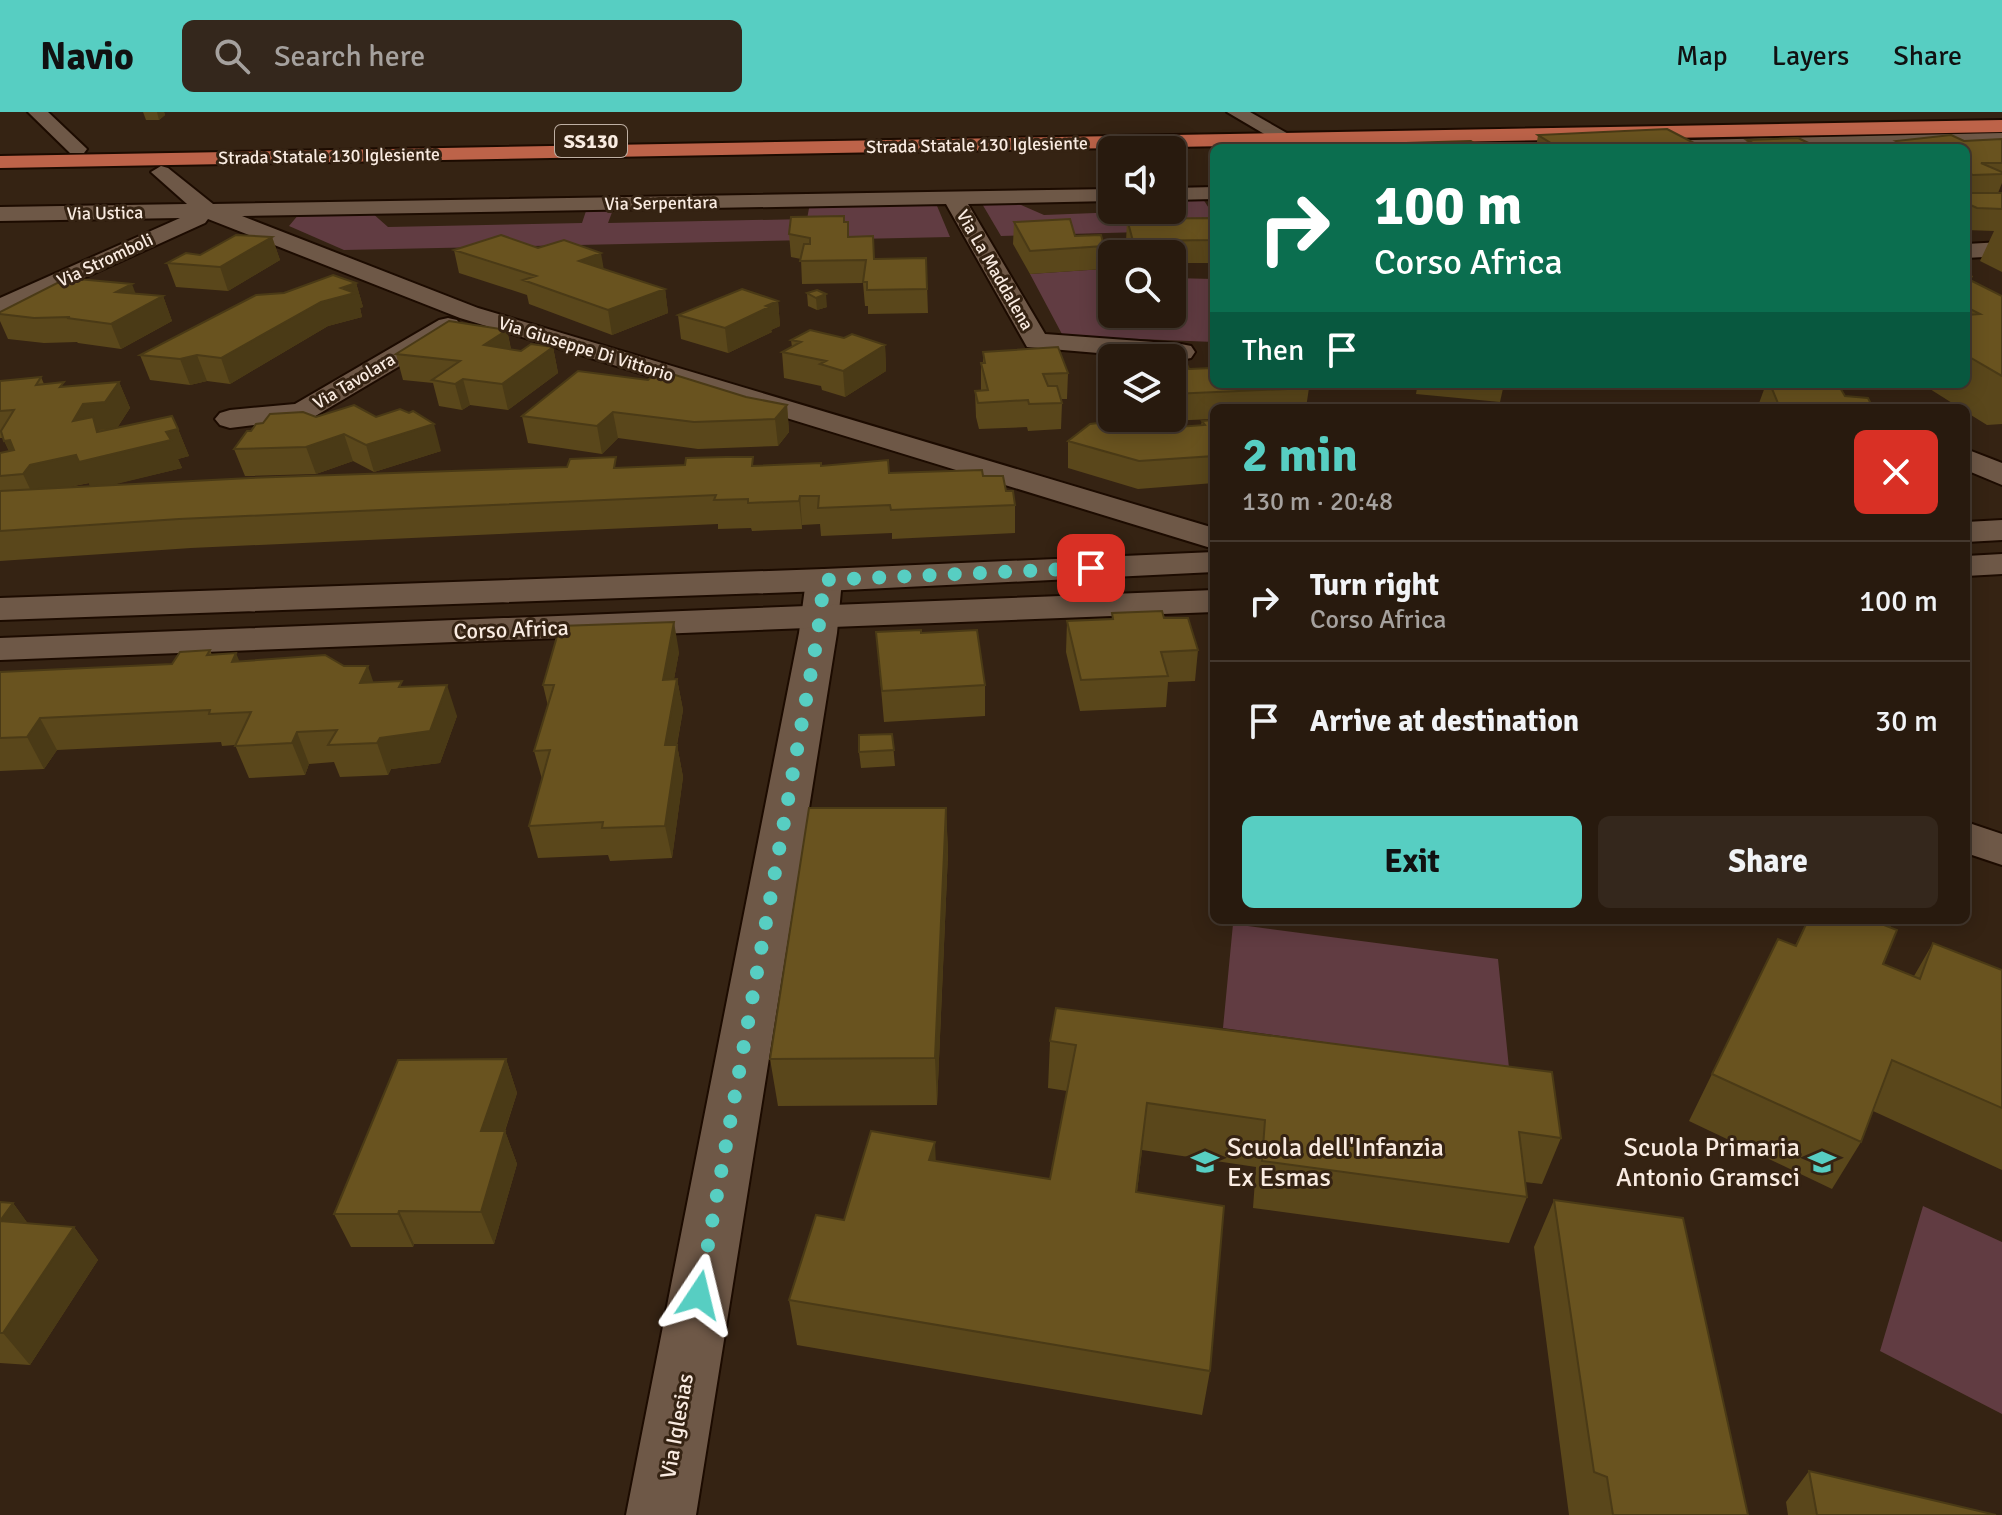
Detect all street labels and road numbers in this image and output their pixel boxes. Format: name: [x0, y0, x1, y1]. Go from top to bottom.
road number: SS130: [555, 125, 627, 157]
street label: Strada Statale 130 Iglesiente: [866, 132, 1088, 158]
street label: Strada Statale 130 Iglesiente: [218, 143, 440, 169]
street label: Via Serpentara: [604, 191, 718, 215]
street label: Via Ustica: [66, 201, 144, 225]
street label: Via La Maddalena: [952, 206, 1038, 334]
street label: Via Stromboli: [53, 228, 157, 292]
street label: Via Giuseppe Di Vittorio: [496, 312, 676, 386]
street label: Via Tavolara: [309, 348, 399, 414]
street label: Corso Africa: [453, 614, 569, 645]
street label: Via Iglesias: [654, 1371, 699, 1481]

